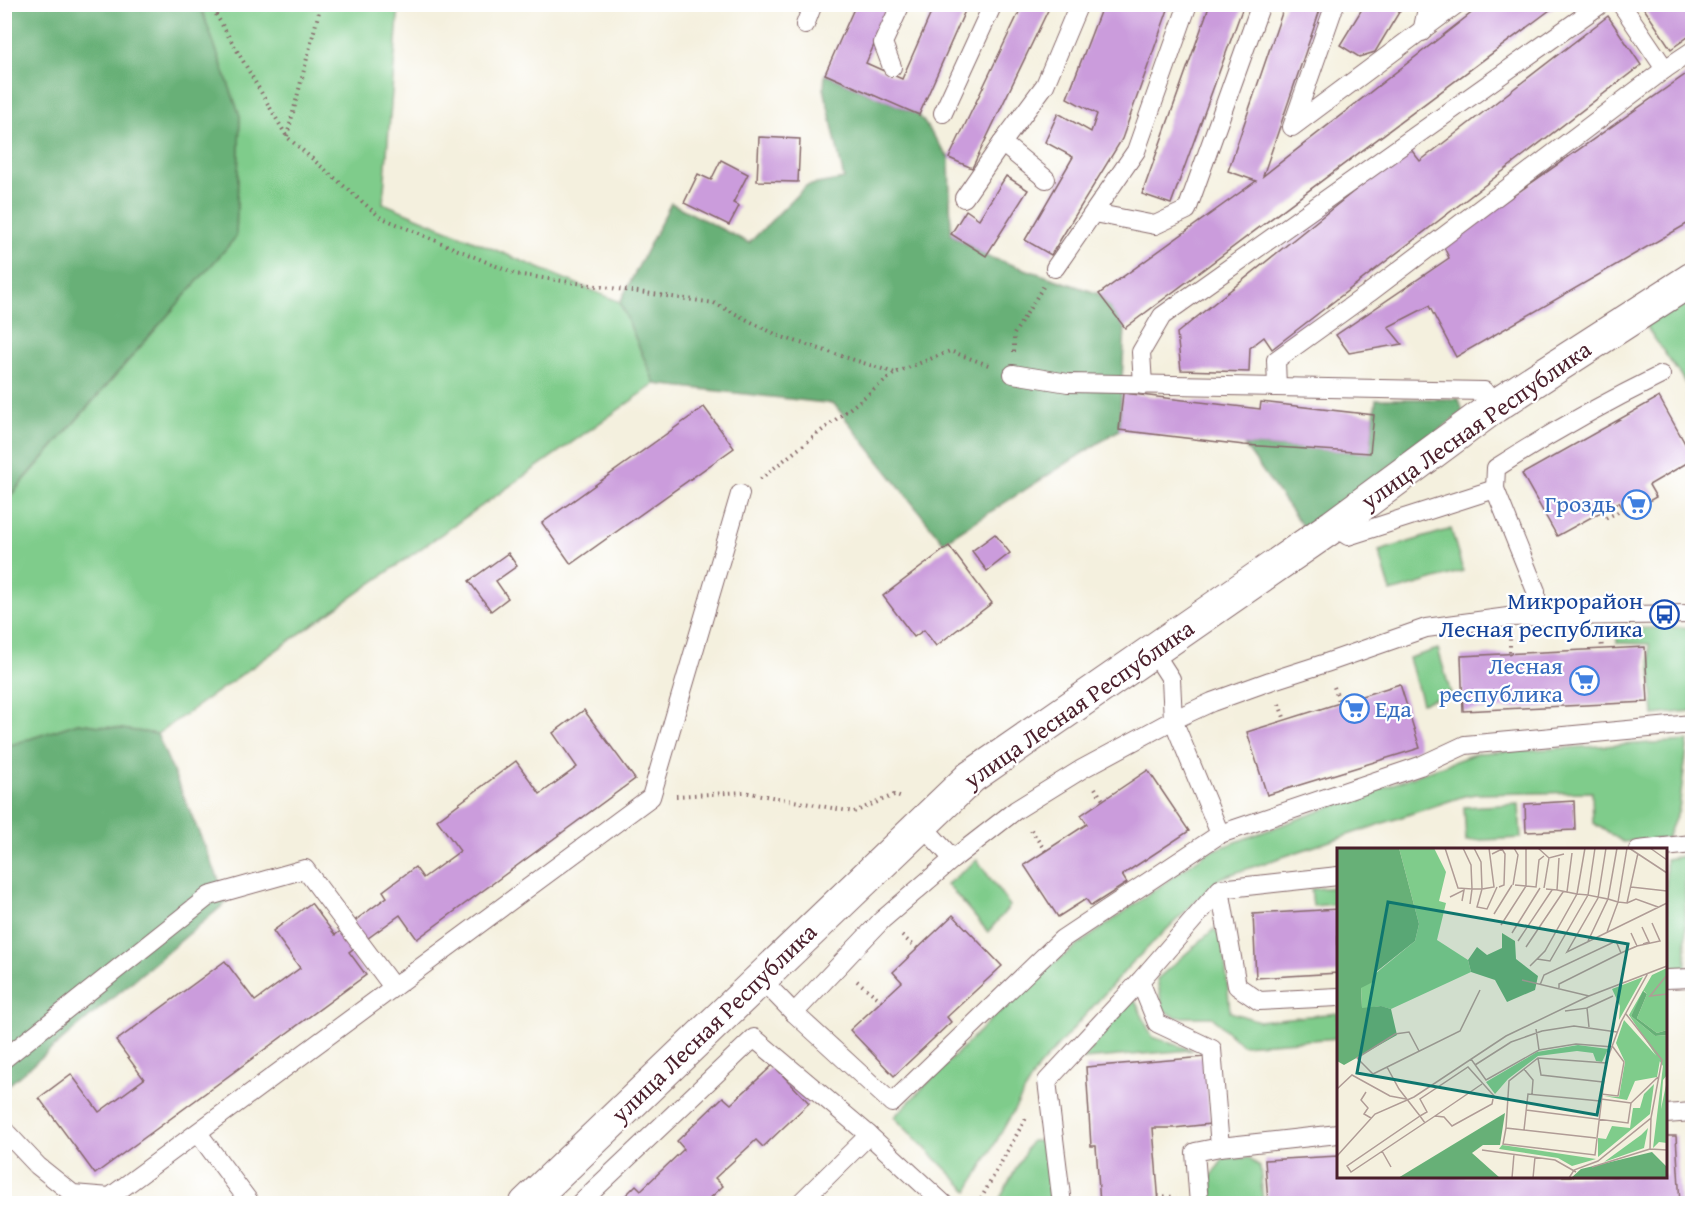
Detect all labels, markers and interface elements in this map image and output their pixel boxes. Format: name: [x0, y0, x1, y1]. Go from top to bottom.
street label: улица Лесная Республика: [1352, 331, 1599, 518]
place label: Гроздь: [1544, 486, 1616, 521]
supermarket icon: Гроздь: [1621, 488, 1653, 520]
place label: Микрорайон Лесная республика: [1439, 583, 1644, 646]
bus stop icon: Микрорайон Лесная республика: [1648, 599, 1680, 631]
street label: улица Лесная Республика: [955, 610, 1202, 797]
place label: Лесная республика: [1439, 648, 1564, 711]
supermarket icon: Лесная республика: [1568, 664, 1600, 696]
place label: Еда: [1375, 691, 1412, 726]
supermarket icon: Еда: [1338, 693, 1370, 725]
inset map: [1337, 848, 1667, 1178]
street label: улица Лесная Республика: [602, 914, 825, 1131]

